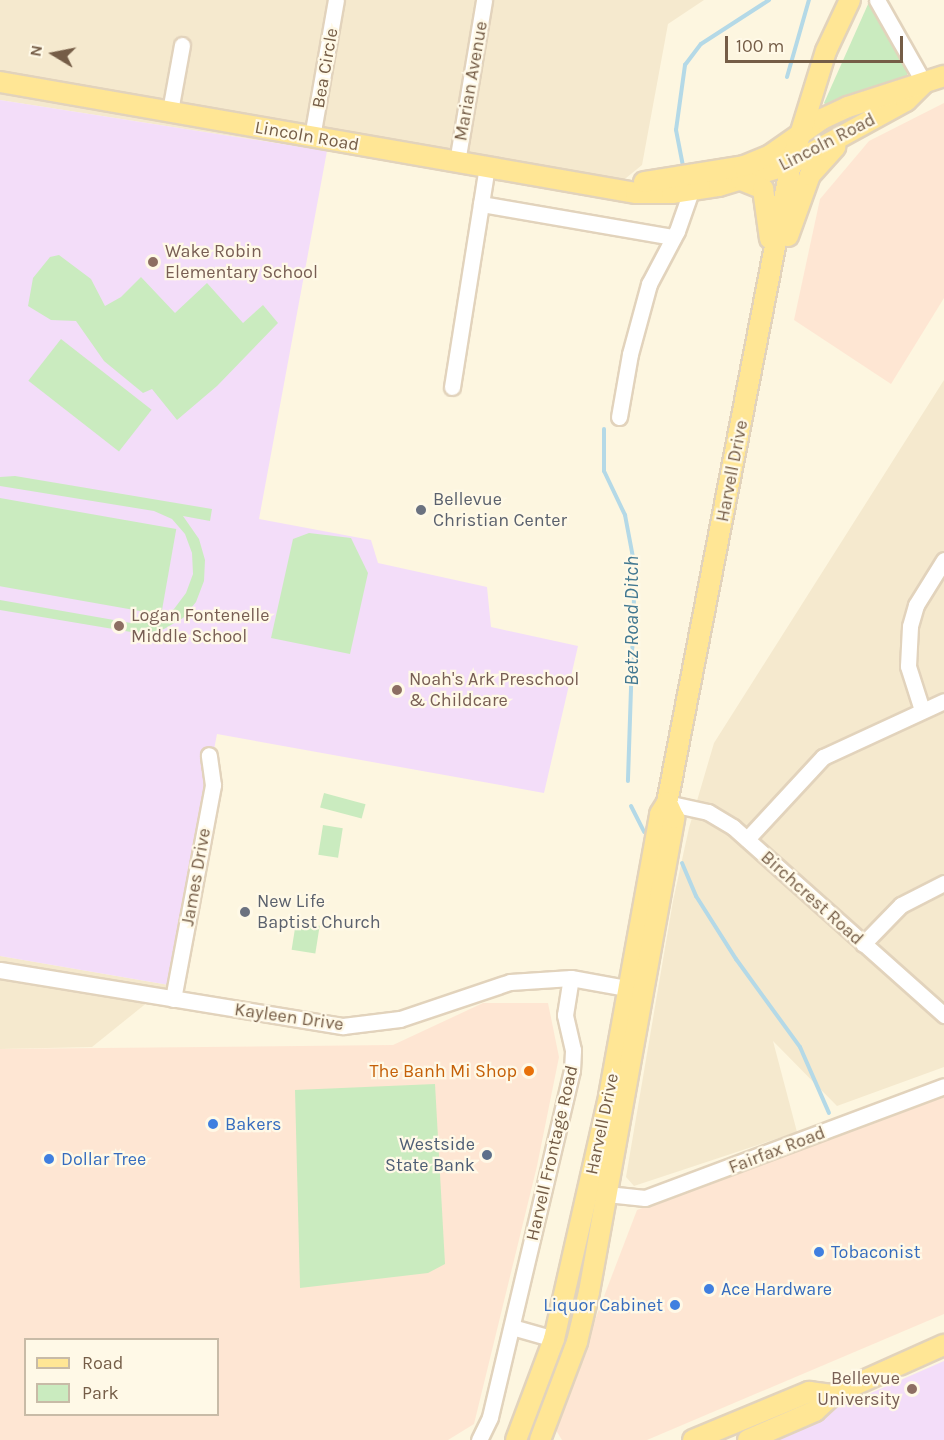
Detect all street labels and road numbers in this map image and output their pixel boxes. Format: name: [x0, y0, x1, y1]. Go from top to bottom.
street label: Marian Avenue: [450, 19, 492, 143]
street label: Bea Circle: [307, 26, 343, 110]
street label: Lincoln Road: [775, 108, 879, 176]
street label: Lincoln Road: [253, 116, 361, 156]
street label: Harvell Drive: [712, 418, 752, 524]
street label: James Drive: [177, 826, 215, 928]
street label: Birchcrest Road: [756, 846, 868, 950]
street label: Kayleen Drive: [233, 999, 345, 1035]
street label: Harvell Frontage Road: [521, 1063, 583, 1243]
street label: Harvell Drive: [581, 1071, 623, 1177]
street label: Fairfax Road: [726, 1122, 828, 1178]

